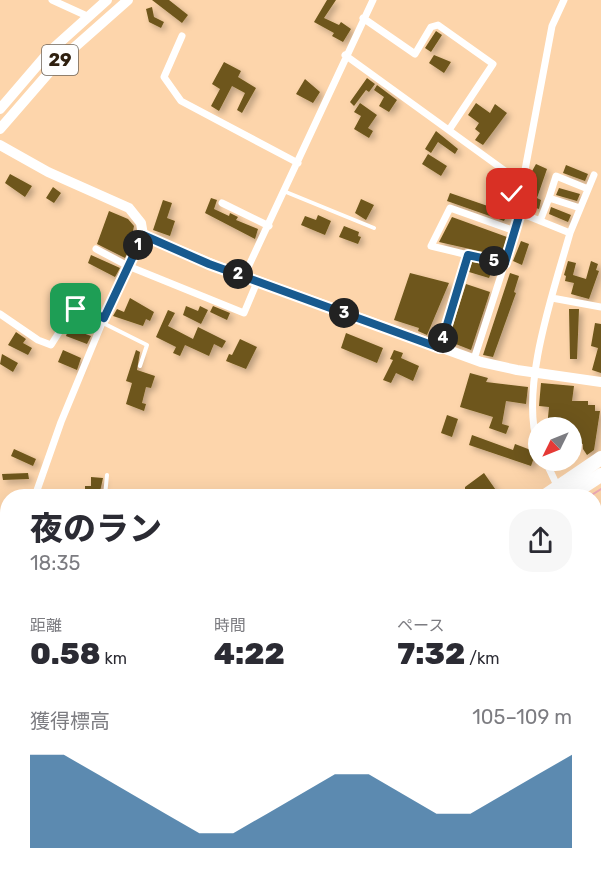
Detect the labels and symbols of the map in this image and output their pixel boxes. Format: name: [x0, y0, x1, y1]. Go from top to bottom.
road number: 29: [42, 45, 78, 75]
pin: [486, 168, 537, 219]
pin: 1: [123, 230, 153, 260]
pin: 5: [479, 246, 509, 276]
pin: 2: [223, 259, 253, 289]
pin: [50, 283, 101, 334]
pin: 3: [329, 298, 359, 328]
pin: 4: [428, 323, 458, 353]
north arrow: [528, 417, 582, 471]

